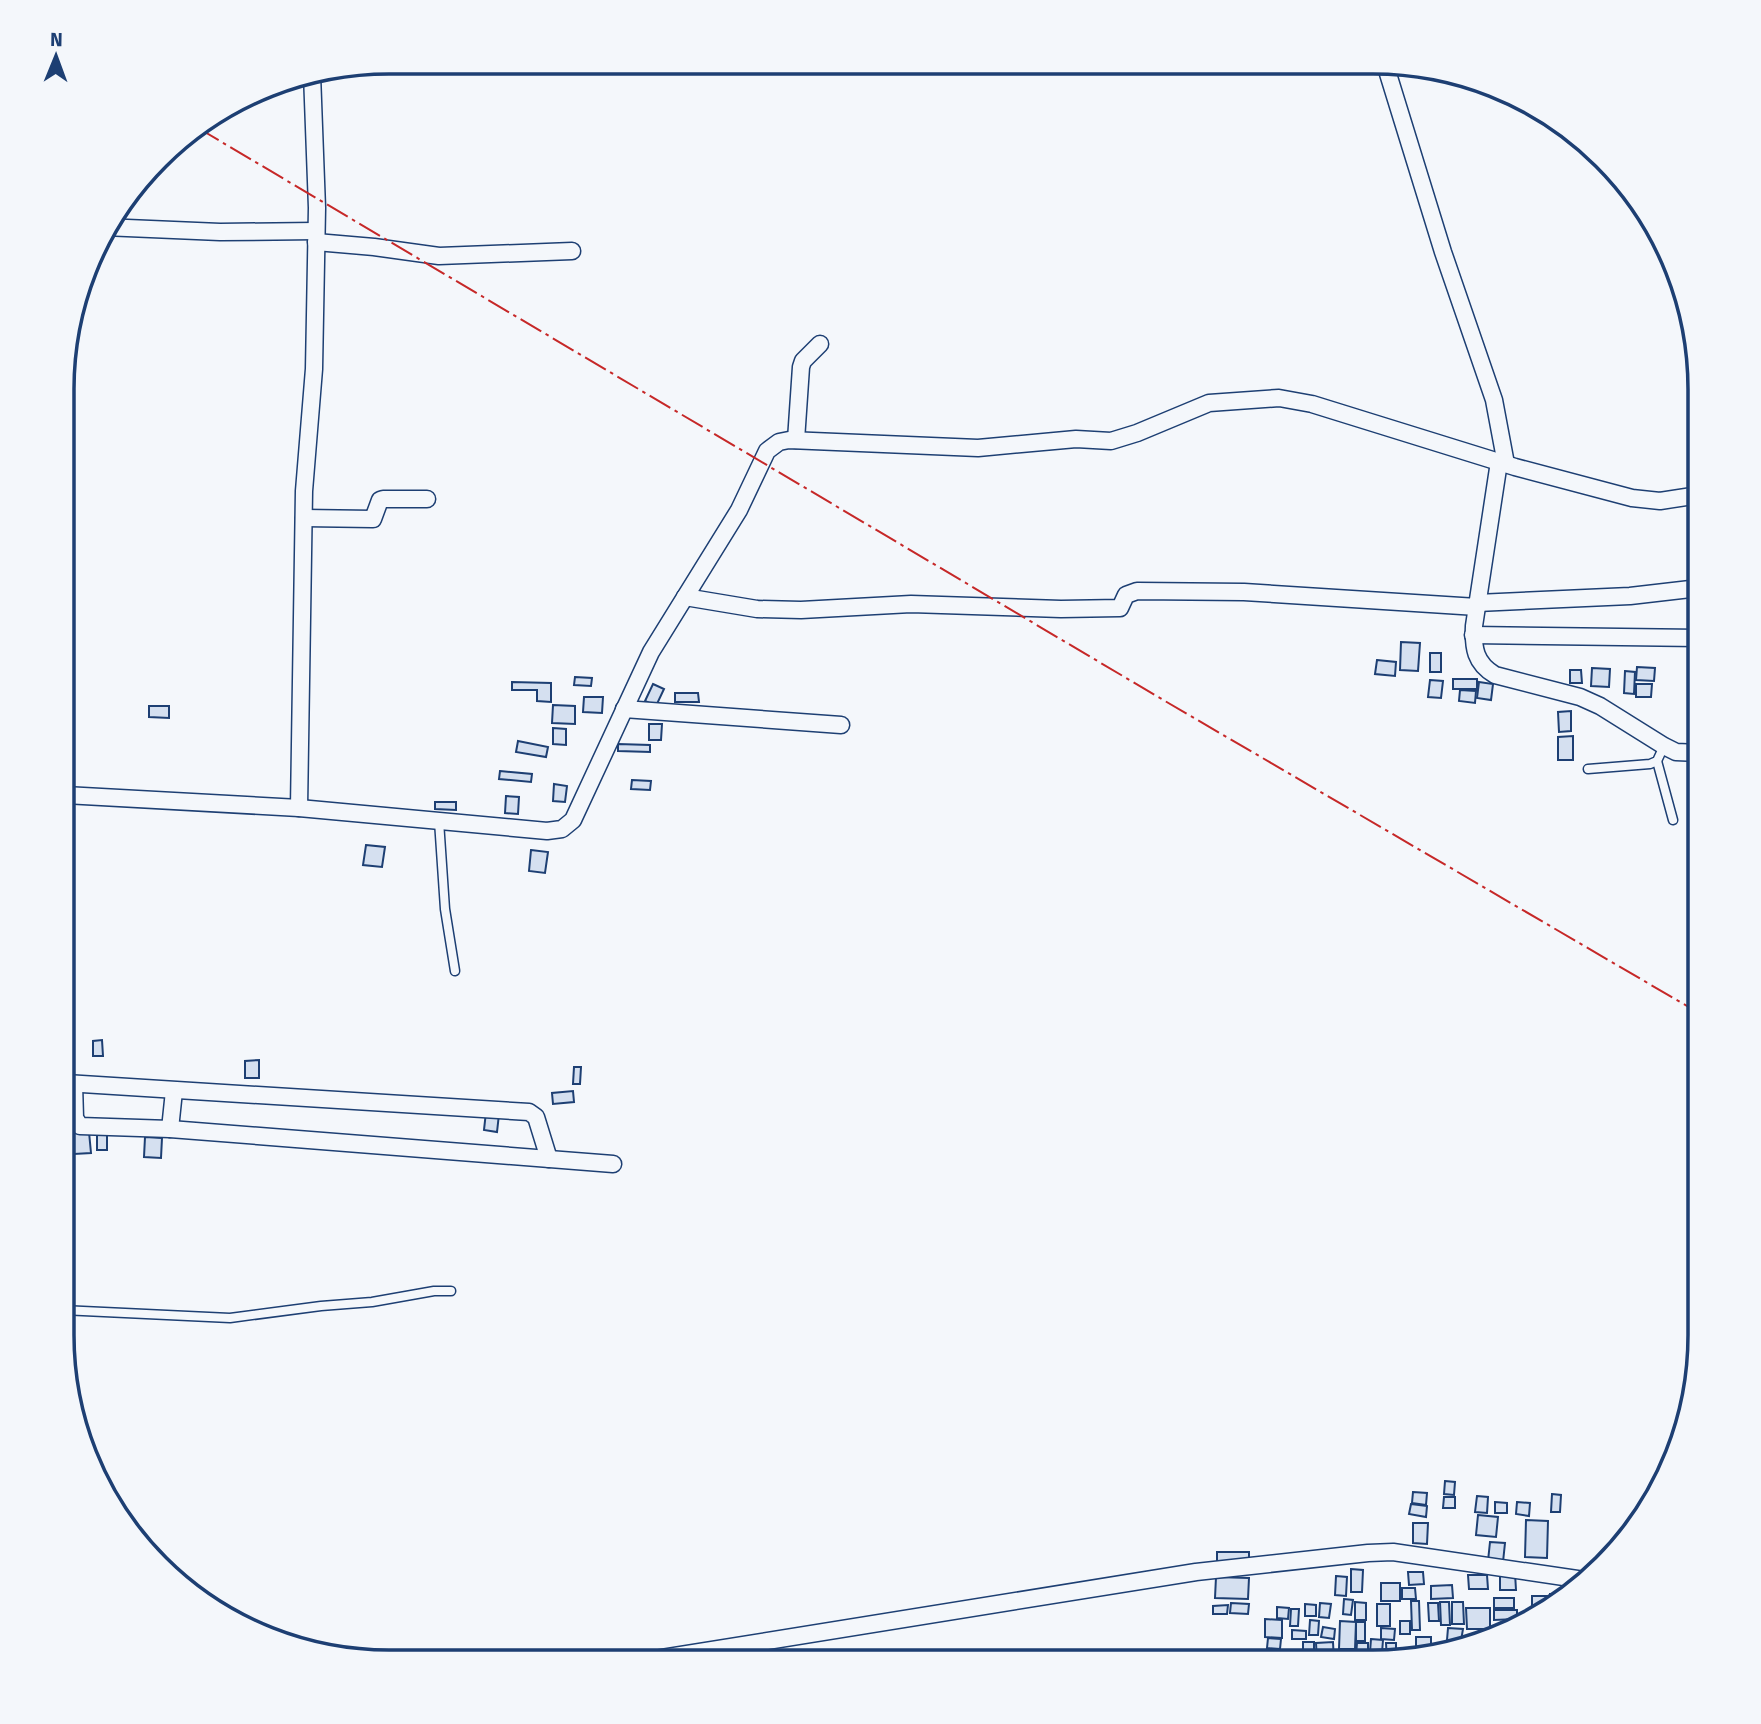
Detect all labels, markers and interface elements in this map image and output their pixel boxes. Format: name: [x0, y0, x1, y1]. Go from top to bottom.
north arrow: [21, 21, 91, 91]
text: N: [50, 28, 63, 51]

